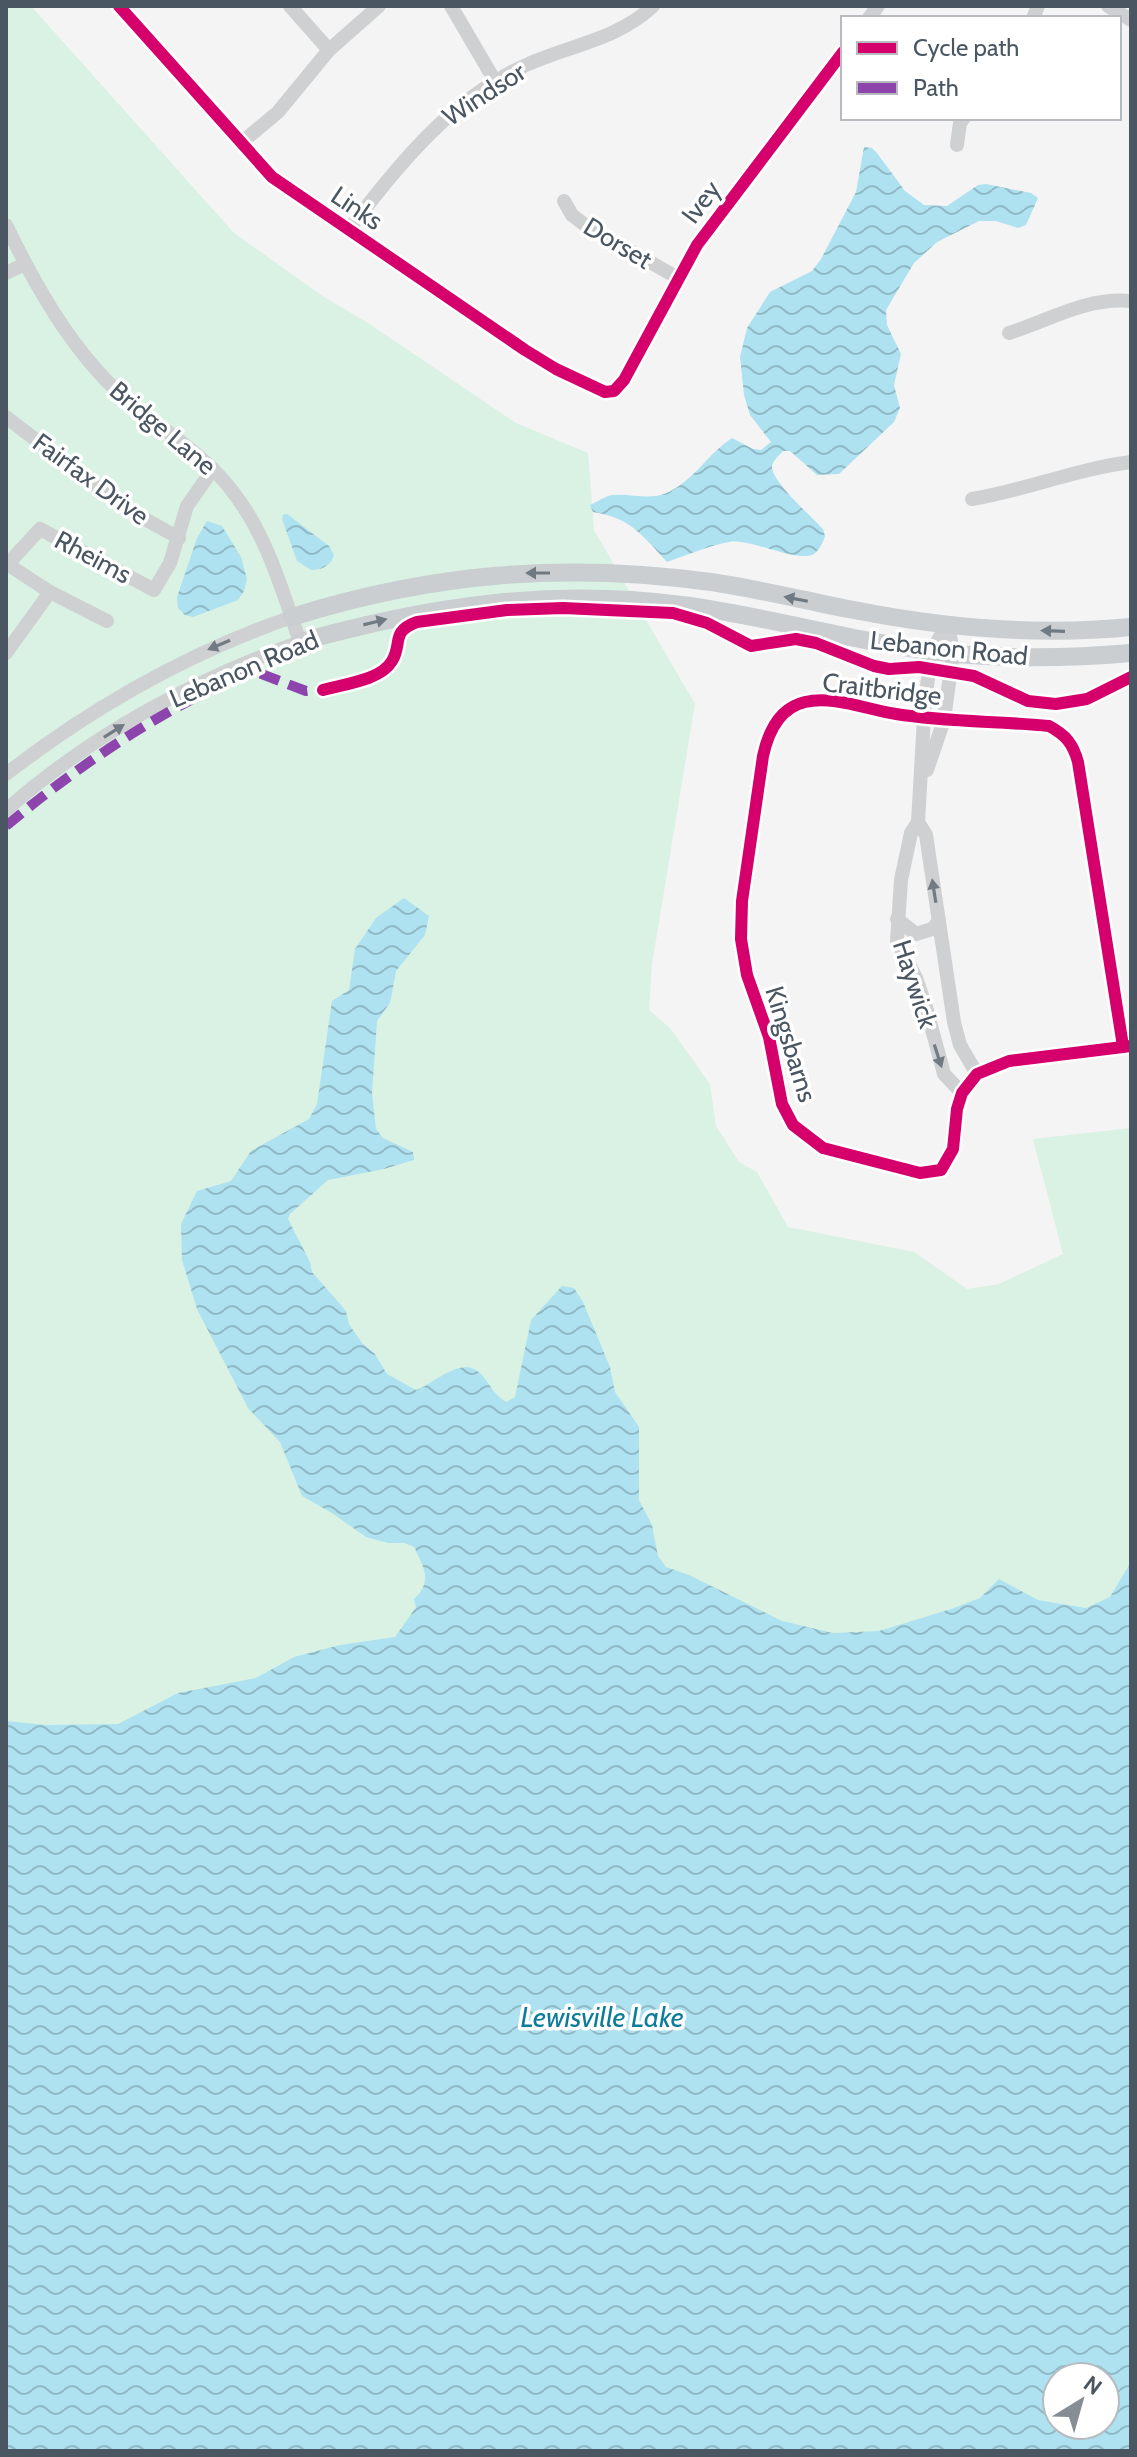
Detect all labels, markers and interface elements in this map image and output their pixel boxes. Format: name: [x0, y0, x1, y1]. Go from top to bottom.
legend: [841, 16, 1121, 120]
text: Cycle path: [913, 33, 1019, 62]
street label: Windsor: [437, 55, 532, 133]
text: Path: [913, 73, 959, 102]
street label: Ivey: [675, 174, 727, 230]
street label: Links: [325, 179, 389, 237]
street label: Dorset: [578, 210, 658, 276]
street label: Bridge Lane: [103, 374, 223, 482]
street label: Fairfax Drive: [27, 426, 155, 532]
street label: Rheims: [49, 524, 137, 590]
one-way arrow: [525, 567, 550, 579]
one-way arrow: [783, 592, 808, 605]
one-way arrow: [363, 616, 388, 628]
street label: Lebanon Road: [165, 623, 323, 715]
street label: Lebanon Road: [868, 624, 1030, 672]
one-way arrow: [1040, 625, 1065, 637]
one-way arrow: [207, 638, 231, 651]
street label: Craitbridge: [821, 666, 943, 712]
one-way arrow: [103, 725, 125, 739]
one-way arrow: [928, 878, 940, 903]
street label: Haywick: [886, 936, 944, 1033]
street label: Kingsbarns: [758, 982, 824, 1106]
one-way arrow: [932, 1044, 945, 1068]
water label: Lewisville Lake: [520, 2000, 684, 2034]
north arrow: [1041, 2361, 1121, 2441]
text: N: [1078, 2370, 1107, 2401]

